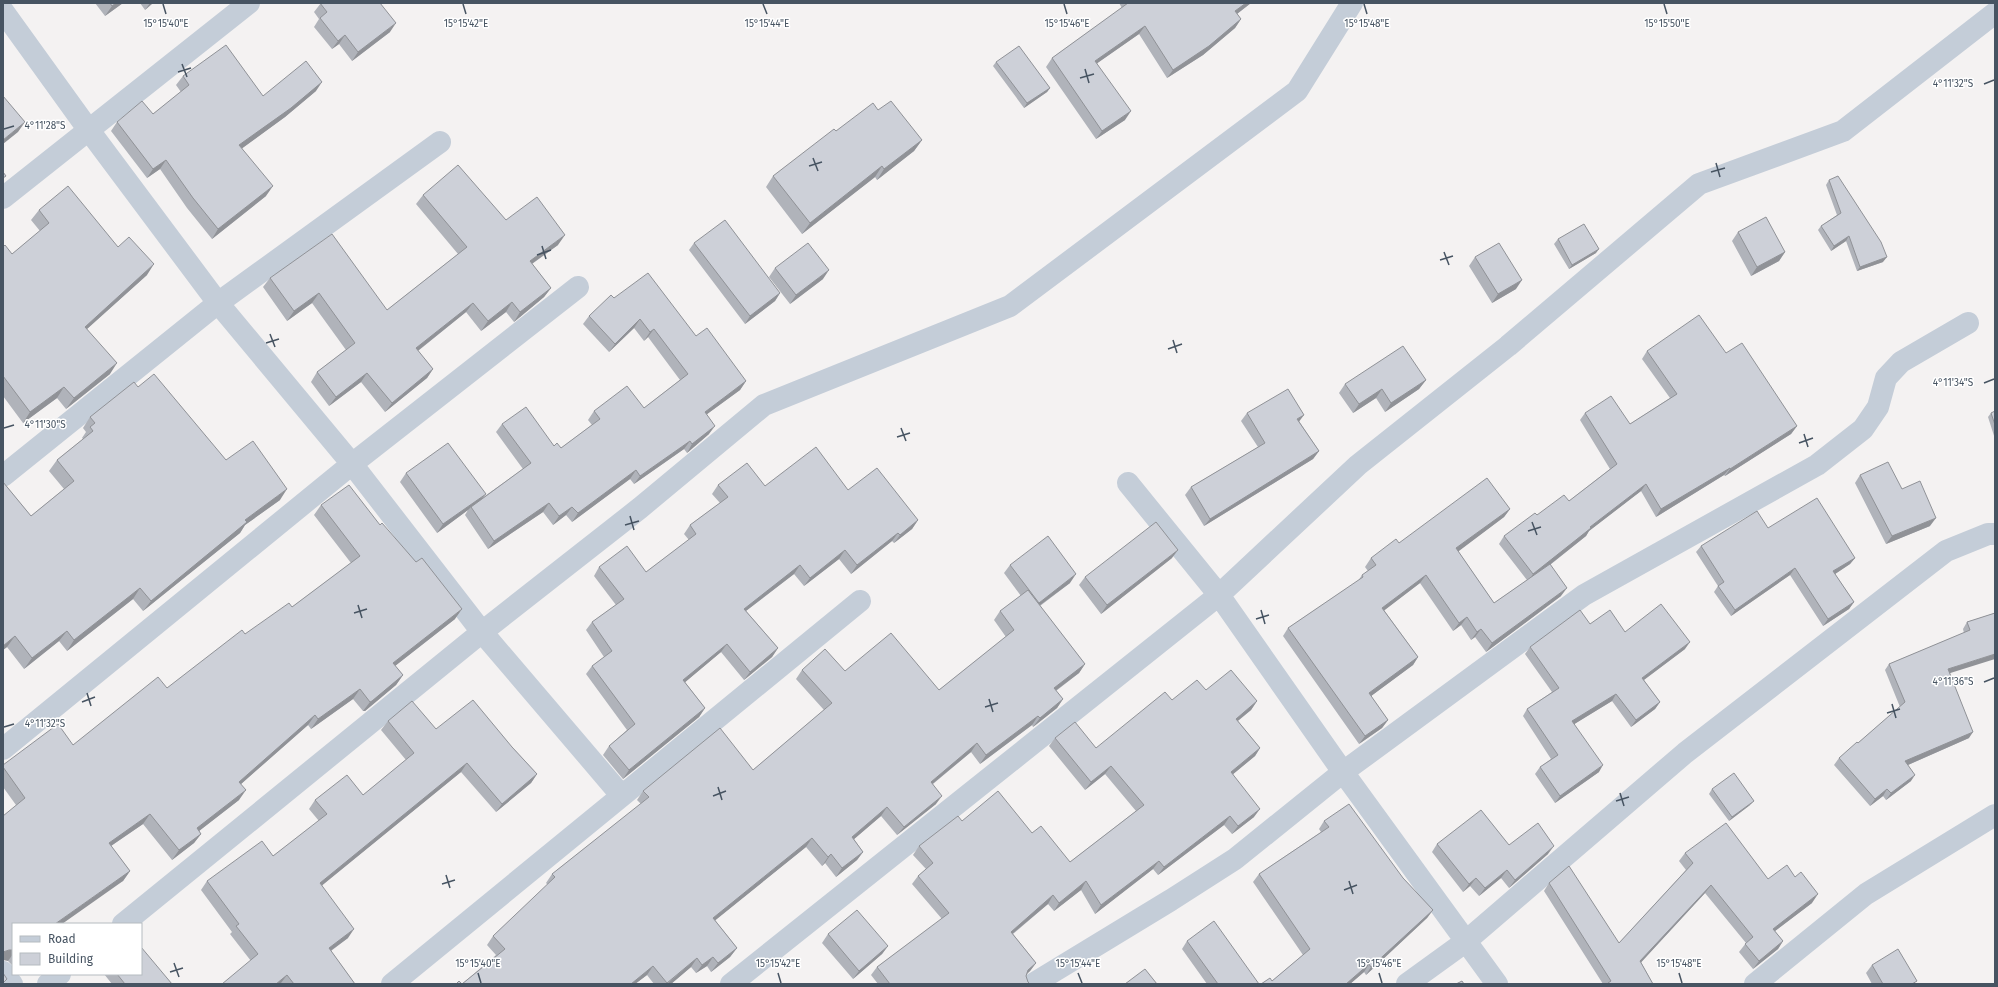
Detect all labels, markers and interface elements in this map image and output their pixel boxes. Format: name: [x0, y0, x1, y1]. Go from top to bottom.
text: 15°15'40"E: [143, 18, 189, 30]
text: 15°15'42"E: [444, 18, 488, 30]
text: 15°15'44"E: [745, 18, 789, 30]
text: 15°15'46"E: [1044, 18, 1090, 30]
text: 15°15'48"E: [1344, 18, 1390, 30]
text: 15°15'50"E: [1644, 18, 1690, 30]
text: 4°11'32"S: [1933, 78, 1974, 90]
text: 4°11'28"S: [24, 120, 66, 132]
text: 4°11'34"S: [1933, 377, 1974, 389]
text: 4°11'30"S: [24, 419, 66, 431]
text: 4°11'36"S: [1933, 676, 1974, 688]
text: 4°11'32"S: [25, 718, 66, 730]
legend: [12, 923, 142, 975]
text: Road: [48, 932, 76, 946]
text: Building: [48, 952, 94, 966]
text: 15°15'40"E: [455, 958, 501, 970]
text: 15°15'42"E: [756, 958, 800, 970]
text: 15°15'44"E: [1056, 958, 1100, 970]
text: 15°15'46"E: [1356, 958, 1402, 970]
text: 15°15'48"E: [1656, 958, 1702, 970]

